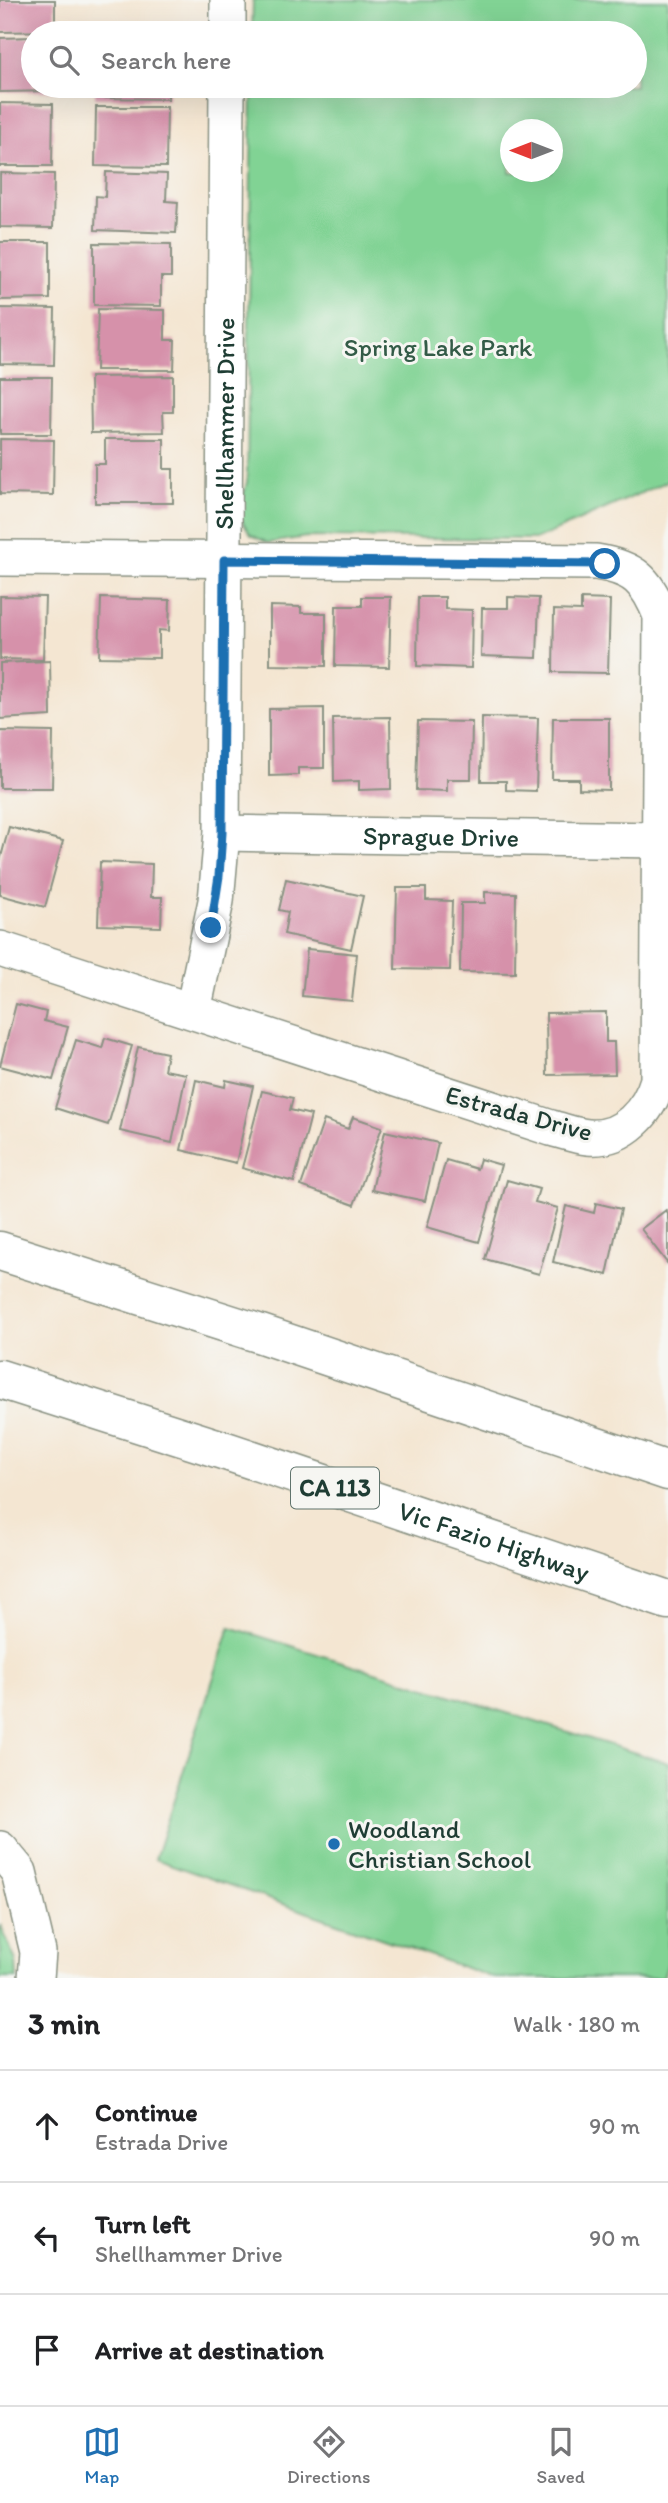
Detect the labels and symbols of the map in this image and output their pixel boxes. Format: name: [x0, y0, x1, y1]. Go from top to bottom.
north arrow: [500, 119, 563, 182]
street label: Shellhammer Drive: [208, 317, 241, 530]
park label: Spring Lake Park: [344, 331, 533, 363]
route start: [589, 548, 620, 579]
street label: Sprague Drive: [363, 819, 519, 854]
route end: [195, 912, 226, 943]
street label: Estrada Drive: [442, 1078, 596, 1148]
road number: CA 113: [291, 1468, 379, 1508]
street label: Vic Fazio Highway: [394, 1494, 594, 1588]
place label: Woodland Christian School: [348, 1813, 531, 1875]
marker: Woodland Christian School: [326, 1836, 342, 1852]

